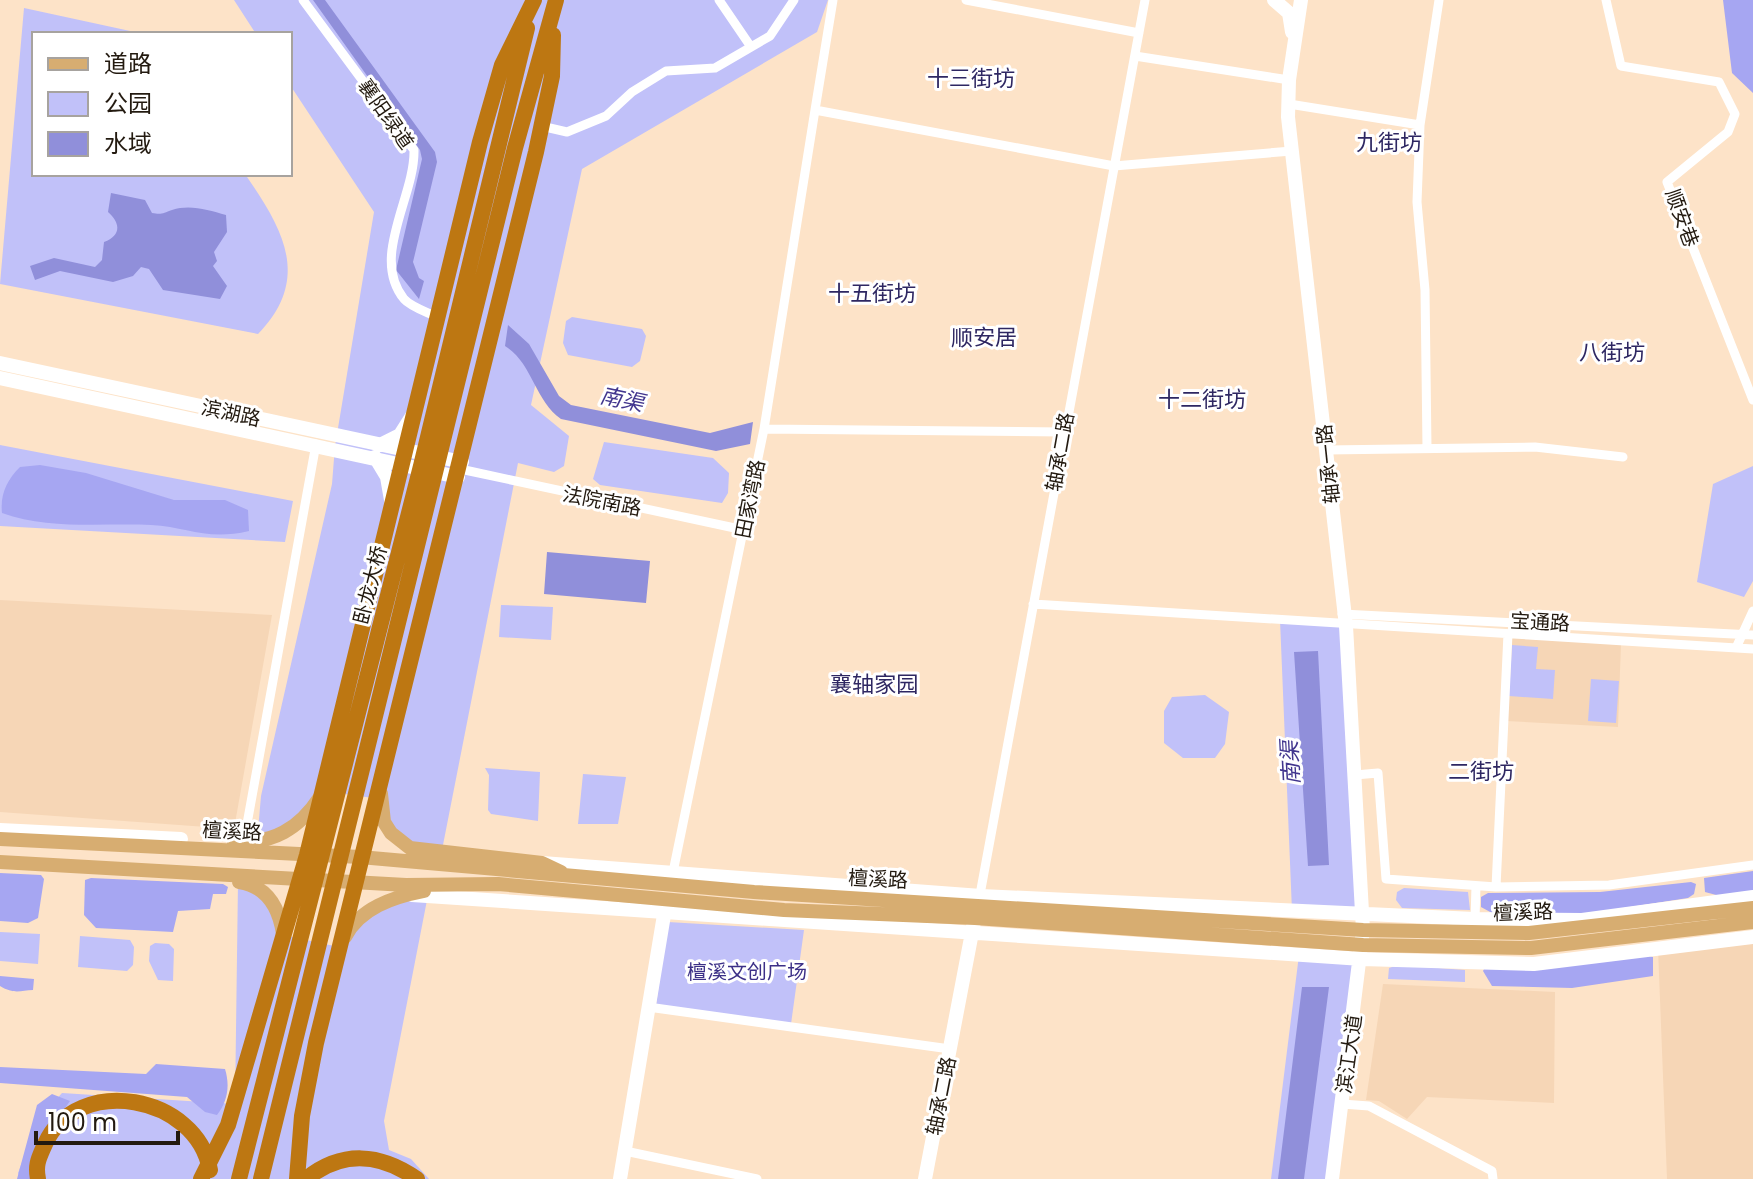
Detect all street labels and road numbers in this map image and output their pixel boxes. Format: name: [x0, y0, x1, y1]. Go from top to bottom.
street label: 襄阳绿道: [352, 73, 420, 155]
street label: 顺安巷: [1659, 185, 1705, 251]
street label: 滨湖路: [199, 393, 263, 433]
street label: 轴承二路: [1039, 410, 1081, 494]
street label: 轴承一路: [1310, 423, 1346, 505]
street label: 田家湾路: [729, 457, 771, 541]
street label: 法院南路: [560, 480, 644, 522]
street label: 卧龙大桥: [347, 543, 393, 627]
street label: 宝通路: [1509, 606, 1571, 638]
street label: 檀溪路: [201, 815, 263, 847]
street label: 檀溪路: [847, 863, 909, 895]
street label: 檀溪路: [1493, 897, 1553, 927]
street label: 滨江大道: [1330, 1012, 1368, 1096]
street label: 轴承二路: [920, 1054, 962, 1138]

